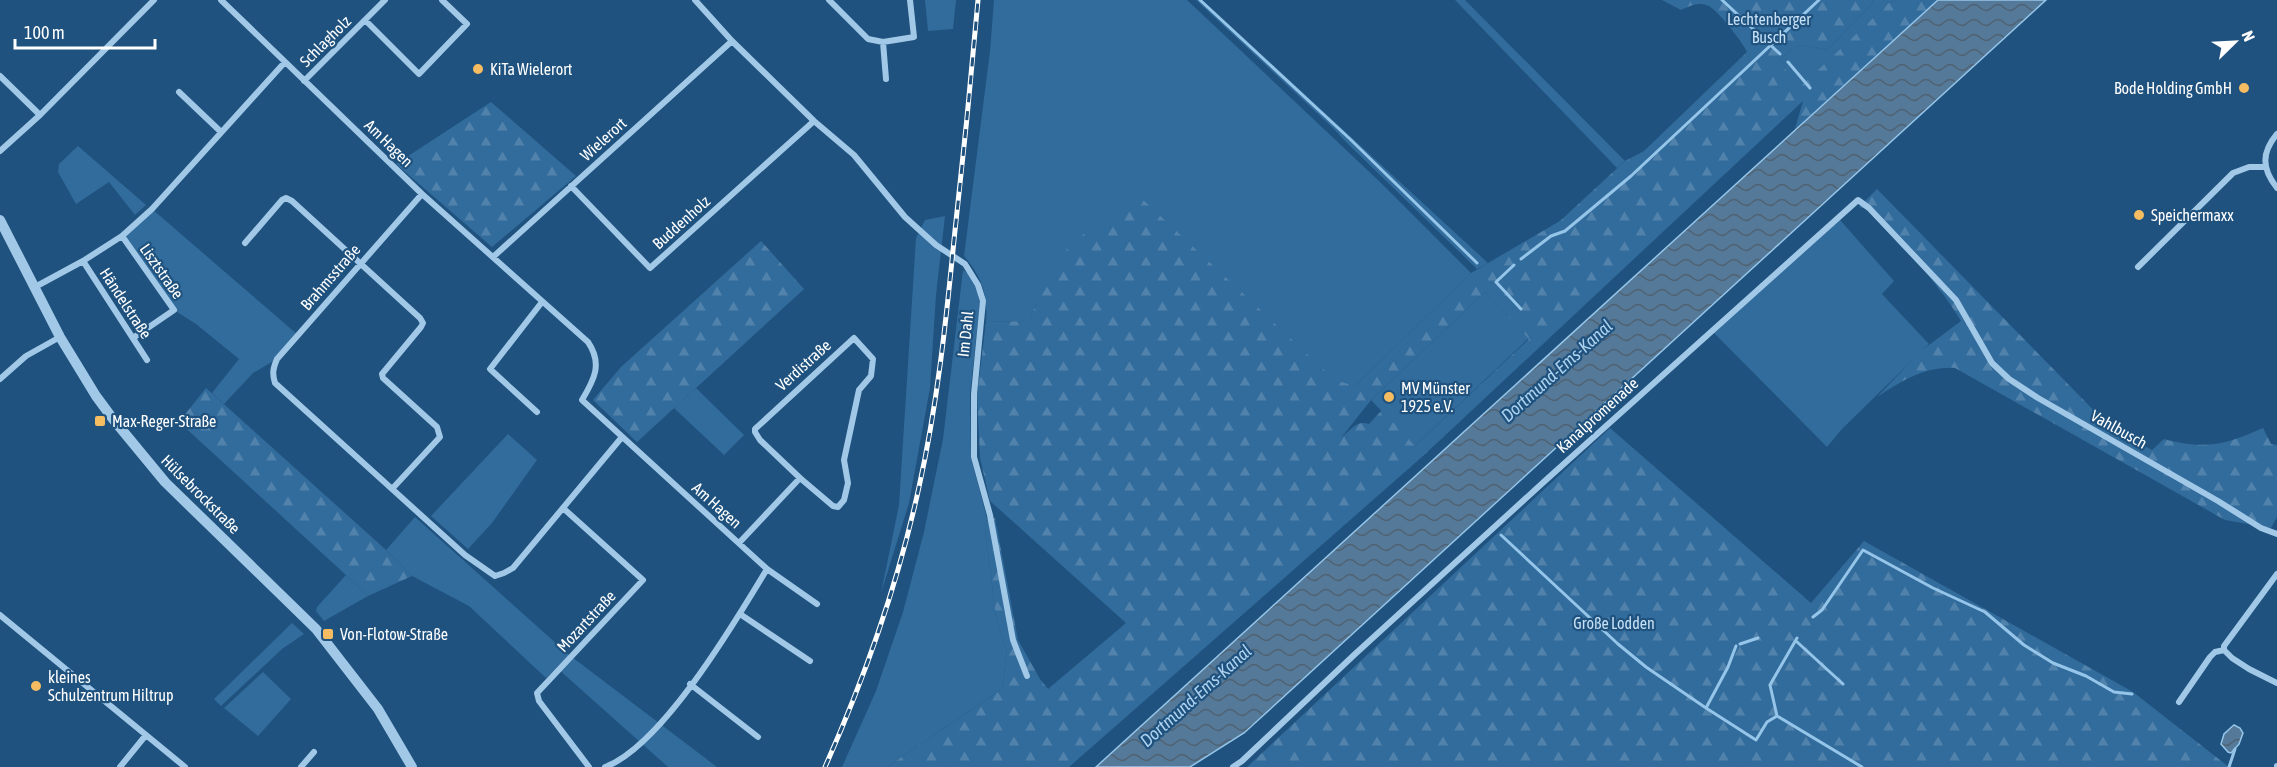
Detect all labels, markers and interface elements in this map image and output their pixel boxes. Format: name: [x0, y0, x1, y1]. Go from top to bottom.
park label: Lechtenberger Busch: [1727, 10, 1811, 46]
scale bar: [15, 12, 154, 50]
street label: Schlagholz: [296, 12, 355, 71]
north arrow: [2205, 12, 2265, 72]
text: 100 m: [24, 22, 65, 43]
text: N: [2239, 28, 2259, 44]
place label: KiTa Wielerort: [490, 60, 573, 78]
marker: KiTa Wielerort: [471, 62, 485, 76]
place label: Bode Holding GmbH: [2114, 79, 2232, 98]
marker: Bode Holding GmbH: [2237, 81, 2251, 95]
street label: Wielerort: [576, 114, 630, 164]
street label: Am Hagen: [361, 116, 417, 171]
street label: Buddenholz: [649, 191, 713, 252]
place label: Speichermaxx: [2151, 206, 2234, 225]
marker: Speichermaxx: [2132, 208, 2146, 222]
street label: Lisztstraße: [137, 240, 187, 302]
street label: Brahmsstraße: [297, 240, 363, 314]
street label: Händelstraße: [97, 264, 155, 342]
street label: Im Dahl: [954, 309, 976, 358]
water label: Dortmund-Ems-Kanal: [1497, 315, 1617, 426]
street label: Verdistraße: [772, 336, 834, 394]
street label: Kanalpromenade: [1553, 374, 1642, 457]
place label: MV Münster 1925 e.V.: [1401, 379, 1470, 415]
marker: MV Münster 1925 e.V.: [1382, 390, 1396, 404]
street label: Vahlbusch: [2088, 406, 2150, 452]
place label: Max-Reger-Straße: [112, 412, 216, 431]
marker: Max-Reger-Straße: [93, 414, 107, 428]
street label: Hülsebrockstraße: [158, 451, 244, 537]
street label: Am Hagen: [688, 478, 745, 532]
street label: Mozartstraße: [553, 587, 619, 655]
park label: Große Lodden: [1573, 614, 1655, 632]
place label: Von-Flotow-Straße: [340, 625, 448, 643]
marker: Von-Flotow-Straße: [321, 627, 335, 641]
water label: Dortmund-Ems-Kanal: [1136, 640, 1256, 751]
place label: kleines Schulzentrum Hiltrup: [48, 668, 174, 705]
marker: kleines Schulzentrum Hiltrup: [29, 679, 43, 693]

